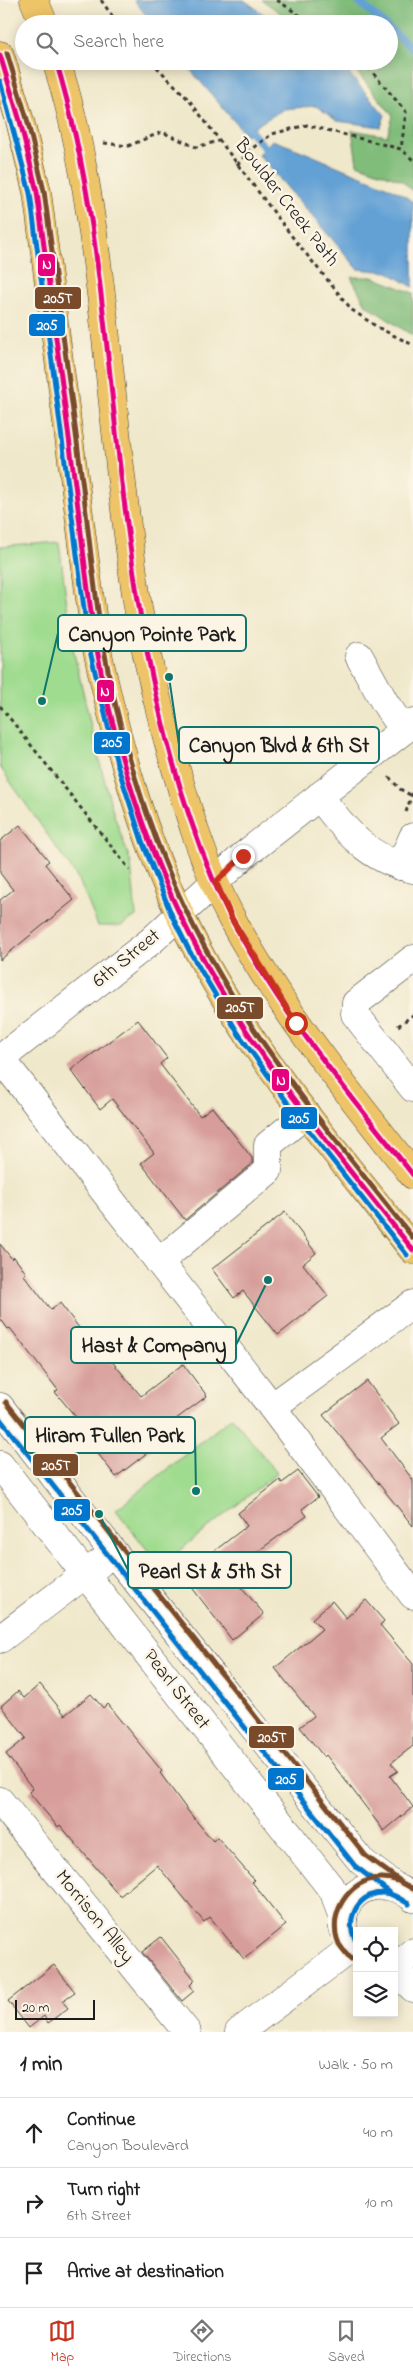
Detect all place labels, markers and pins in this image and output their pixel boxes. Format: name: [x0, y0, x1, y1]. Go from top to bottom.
callout: Canyon Pointe Park: [58, 615, 246, 651]
callout: Canyon Blvd & 6th St: [179, 727, 379, 763]
callout: Hast & Company: [71, 1327, 236, 1363]
callout: Hiram Fullen Park: [25, 1417, 195, 1453]
callout: Pearl St & 5th St: [128, 1552, 291, 1588]

